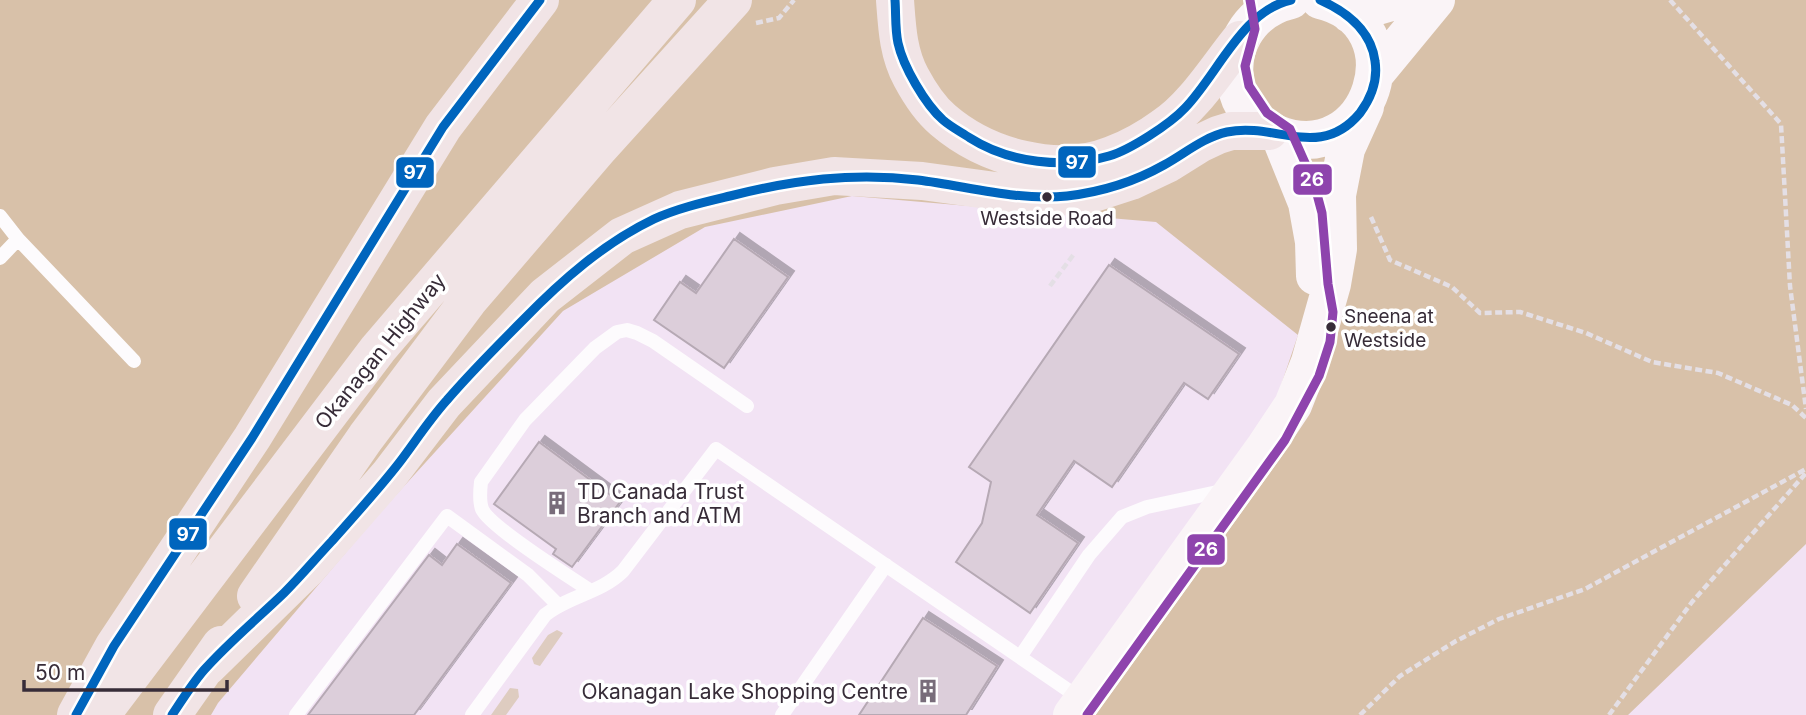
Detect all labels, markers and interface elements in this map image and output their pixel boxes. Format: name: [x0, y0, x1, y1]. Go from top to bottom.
line badge: 97: [1057, 145, 1097, 179]
text: 97: [1065, 151, 1089, 174]
line badge: 97: [395, 156, 435, 189]
text: 97: [403, 161, 427, 184]
line badge: 26: [1292, 163, 1333, 196]
text: 26: [1300, 168, 1324, 191]
marker: Westside Road: [1040, 190, 1054, 204]
place label: Westside Road: [980, 207, 1114, 230]
street label: Okanagan Highway: [310, 268, 451, 434]
place label: Sneena at Westside: [1344, 305, 1434, 352]
marker: Sneena at Westside: [1324, 320, 1338, 334]
place label: TD Canada Trust Branch and ATM: [577, 479, 744, 528]
building icon: TD Canada Trust Branch and ATM: [543, 489, 571, 517]
line badge: 97: [168, 517, 208, 551]
text: 97: [176, 523, 200, 546]
line badge: 26: [1186, 533, 1226, 566]
text: 26: [1194, 538, 1218, 561]
scale bar: [24, 648, 228, 692]
text: 50 m: [35, 660, 85, 685]
building icon: Okanagan Lake Shopping Centre: [914, 677, 942, 705]
place label: Okanagan Lake Shopping Centre: [581, 679, 908, 704]

